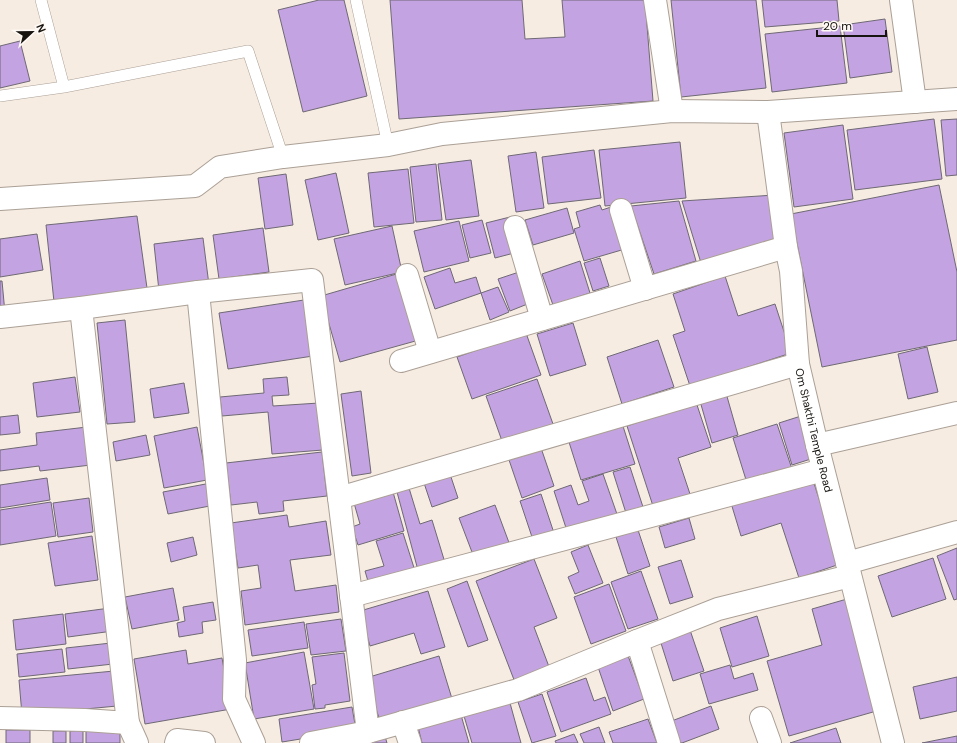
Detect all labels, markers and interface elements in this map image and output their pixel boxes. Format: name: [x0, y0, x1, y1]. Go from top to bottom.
north arrow: [12, 12, 52, 52]
scale bar: [817, 12, 886, 38]
text: 20 m: [823, 18, 852, 34]
text: N: [33, 22, 49, 35]
street label: Om Shakthi Temple Road: [792, 367, 836, 494]

